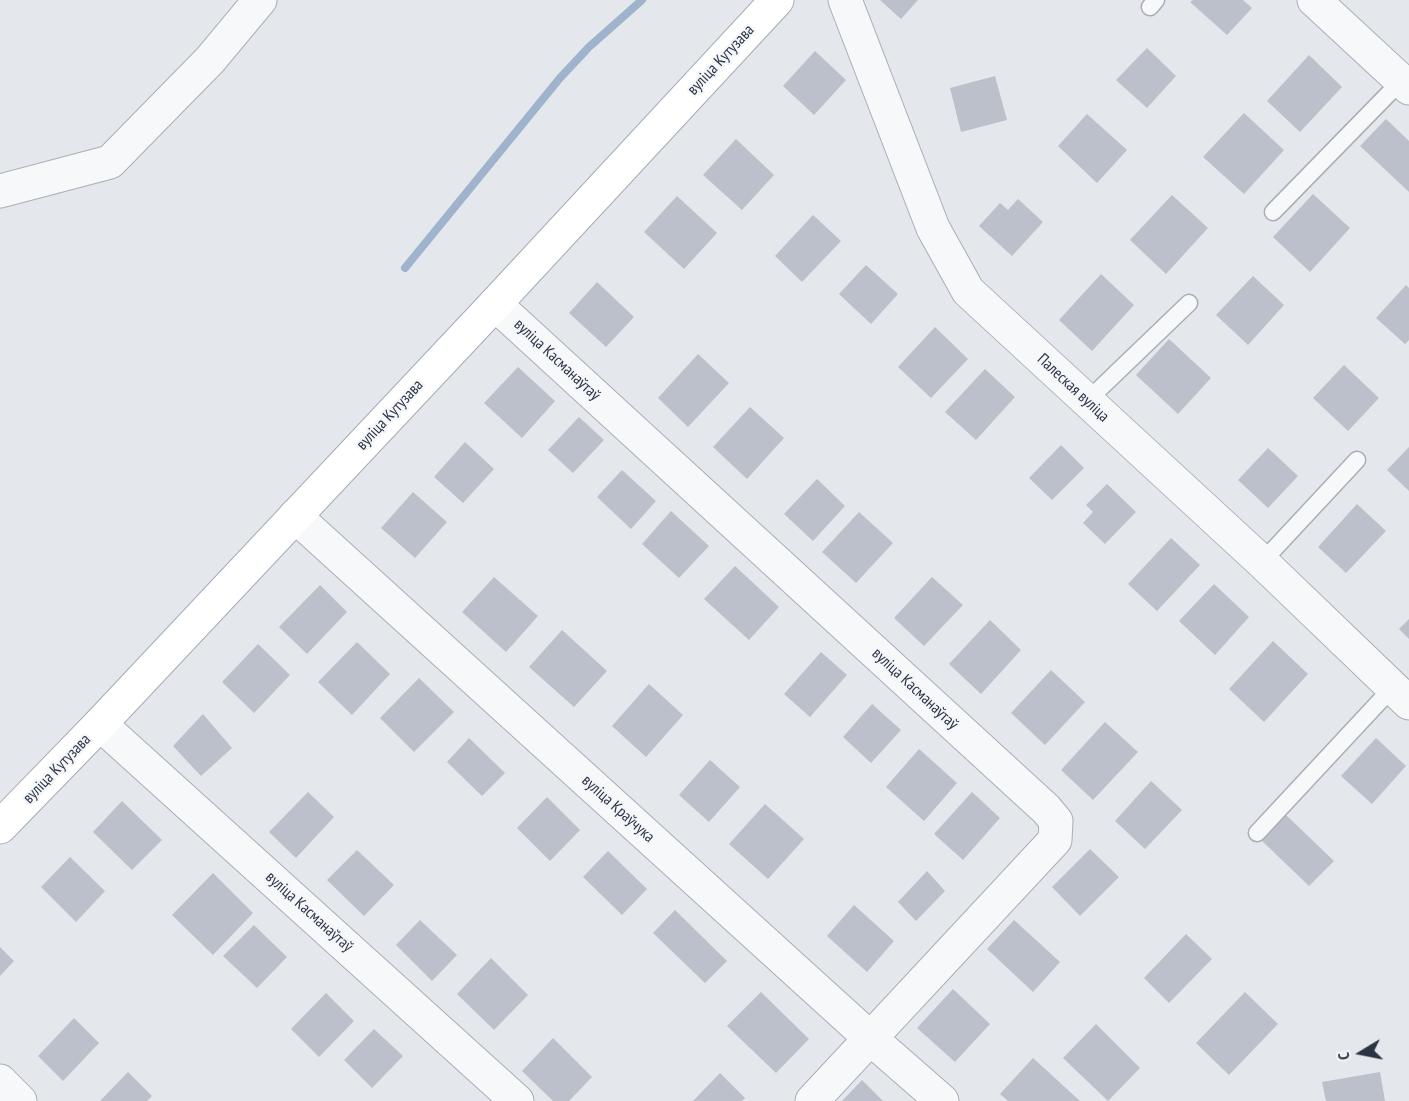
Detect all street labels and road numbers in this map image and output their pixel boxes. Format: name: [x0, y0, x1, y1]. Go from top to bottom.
street label: вуліца Кутузава: [684, 21, 758, 99]
street label: вуліца Касманаўтаў: [510, 315, 604, 405]
street label: Палеская вуліца: [1033, 350, 1113, 426]
street label: вуліца Кутузава: [353, 376, 427, 454]
street label: вуліца Касманаўтаў: [868, 644, 962, 734]
street label: вуліца Кутузава: [19, 730, 95, 808]
street label: вуліца Краўчука: [578, 771, 658, 847]
street label: вуліца Касманаўтаў: [261, 868, 357, 956]

